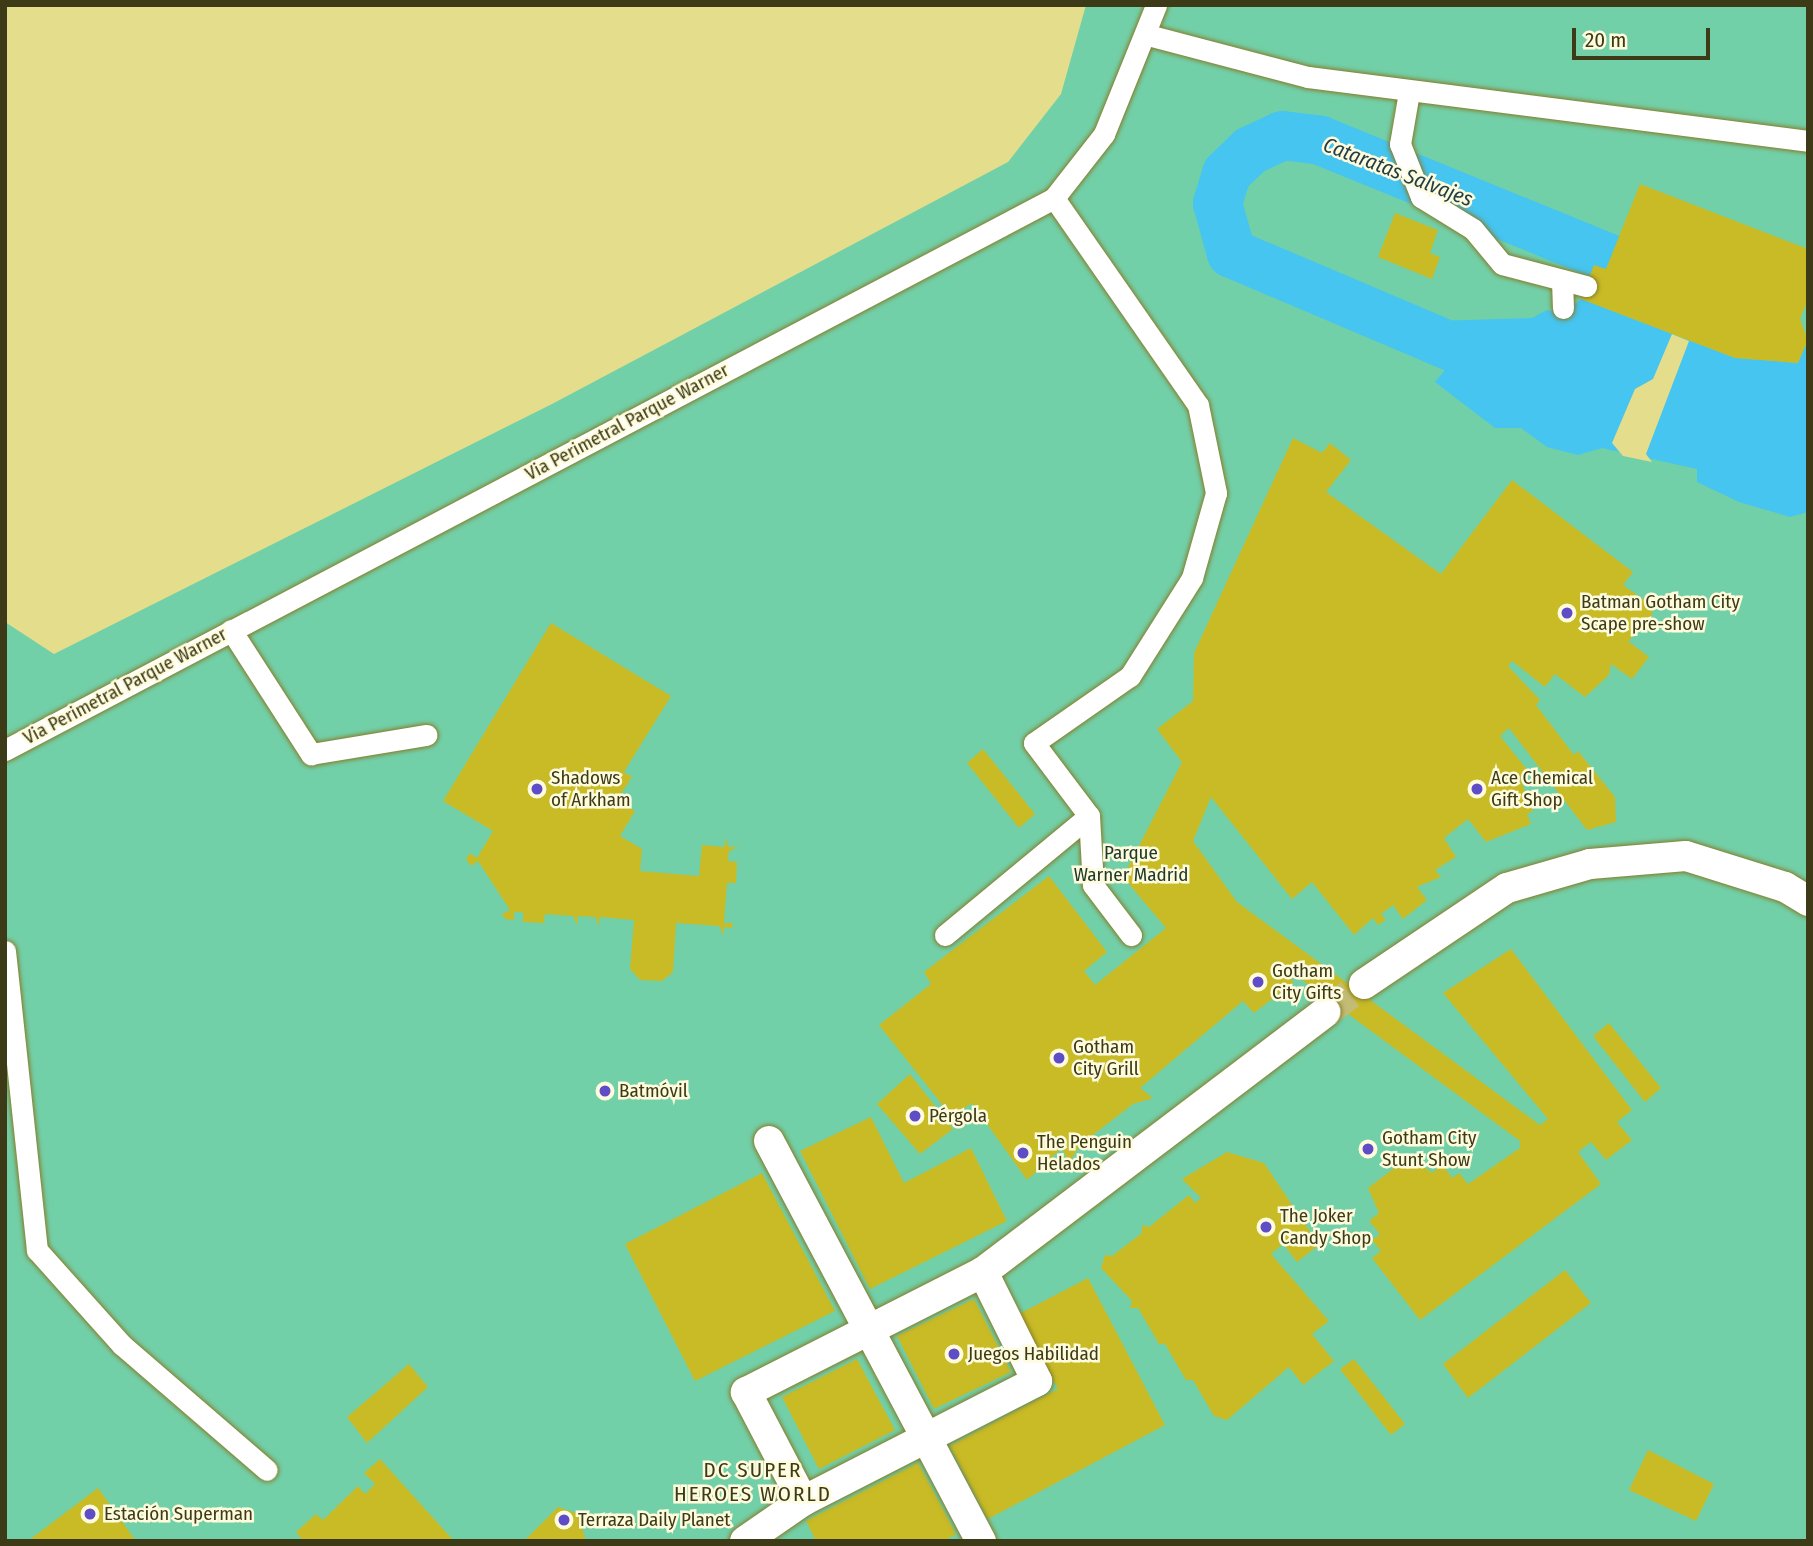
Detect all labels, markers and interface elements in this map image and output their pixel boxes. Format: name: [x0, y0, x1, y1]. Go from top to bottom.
scale bar: [1575, 14, 1713, 58]
text: 20 m: [1585, 27, 1626, 53]
water label: Cataratas Salvajes: [1320, 132, 1476, 212]
street label: Via Perimetral Parque Warner: [521, 359, 733, 485]
place label: Batman Gotham City Scape pre-show: [1581, 591, 1740, 635]
marker: Batman Gotham City Scape pre-show: [1559, 605, 1575, 621]
street label: Via Perimetral Parque Warner: [19, 623, 231, 749]
place label: Shadows of Arkham: [551, 767, 631, 811]
place label: Ace Chemical Gift Shop: [1491, 767, 1593, 811]
marker: Shadows of Arkham: [529, 781, 545, 797]
marker: Ace Chemical Gift Shop: [1469, 781, 1485, 797]
park label: Parque Warner Madrid: [1074, 842, 1188, 886]
place label: Gotham City Gifts: [1272, 960, 1341, 1004]
marker: Gotham City Gifts: [1250, 974, 1266, 990]
place label: Gotham City Grill: [1073, 1036, 1139, 1080]
marker: Gotham City Grill: [1051, 1050, 1067, 1066]
place label: Batmóvil: [619, 1080, 688, 1102]
marker: Batmóvil: [597, 1083, 613, 1099]
place label: Pérgola: [929, 1105, 987, 1127]
marker: Pérgola: [907, 1108, 923, 1124]
place label: Gotham City Stunt Show: [1382, 1127, 1477, 1171]
place label: The Penguin Helados: [1037, 1131, 1132, 1175]
marker: Gotham City Stunt Show: [1360, 1141, 1376, 1157]
marker: The Penguin Helados: [1015, 1145, 1031, 1161]
place label: The Joker Candy Shop: [1280, 1205, 1371, 1249]
marker: The Joker Candy Shop: [1258, 1219, 1274, 1235]
place label: Juegos Habilidad: [968, 1343, 1099, 1365]
marker: Juegos Habilidad: [946, 1346, 962, 1362]
district label: DC SUPER HEROES WORLD: [676, 1457, 830, 1507]
place label: Estación Superman: [104, 1503, 253, 1525]
marker: Estación Superman: [82, 1506, 98, 1522]
place label: Terraza Daily Planet: [578, 1509, 730, 1531]
marker: Terraza Daily Planet: [556, 1512, 572, 1528]

